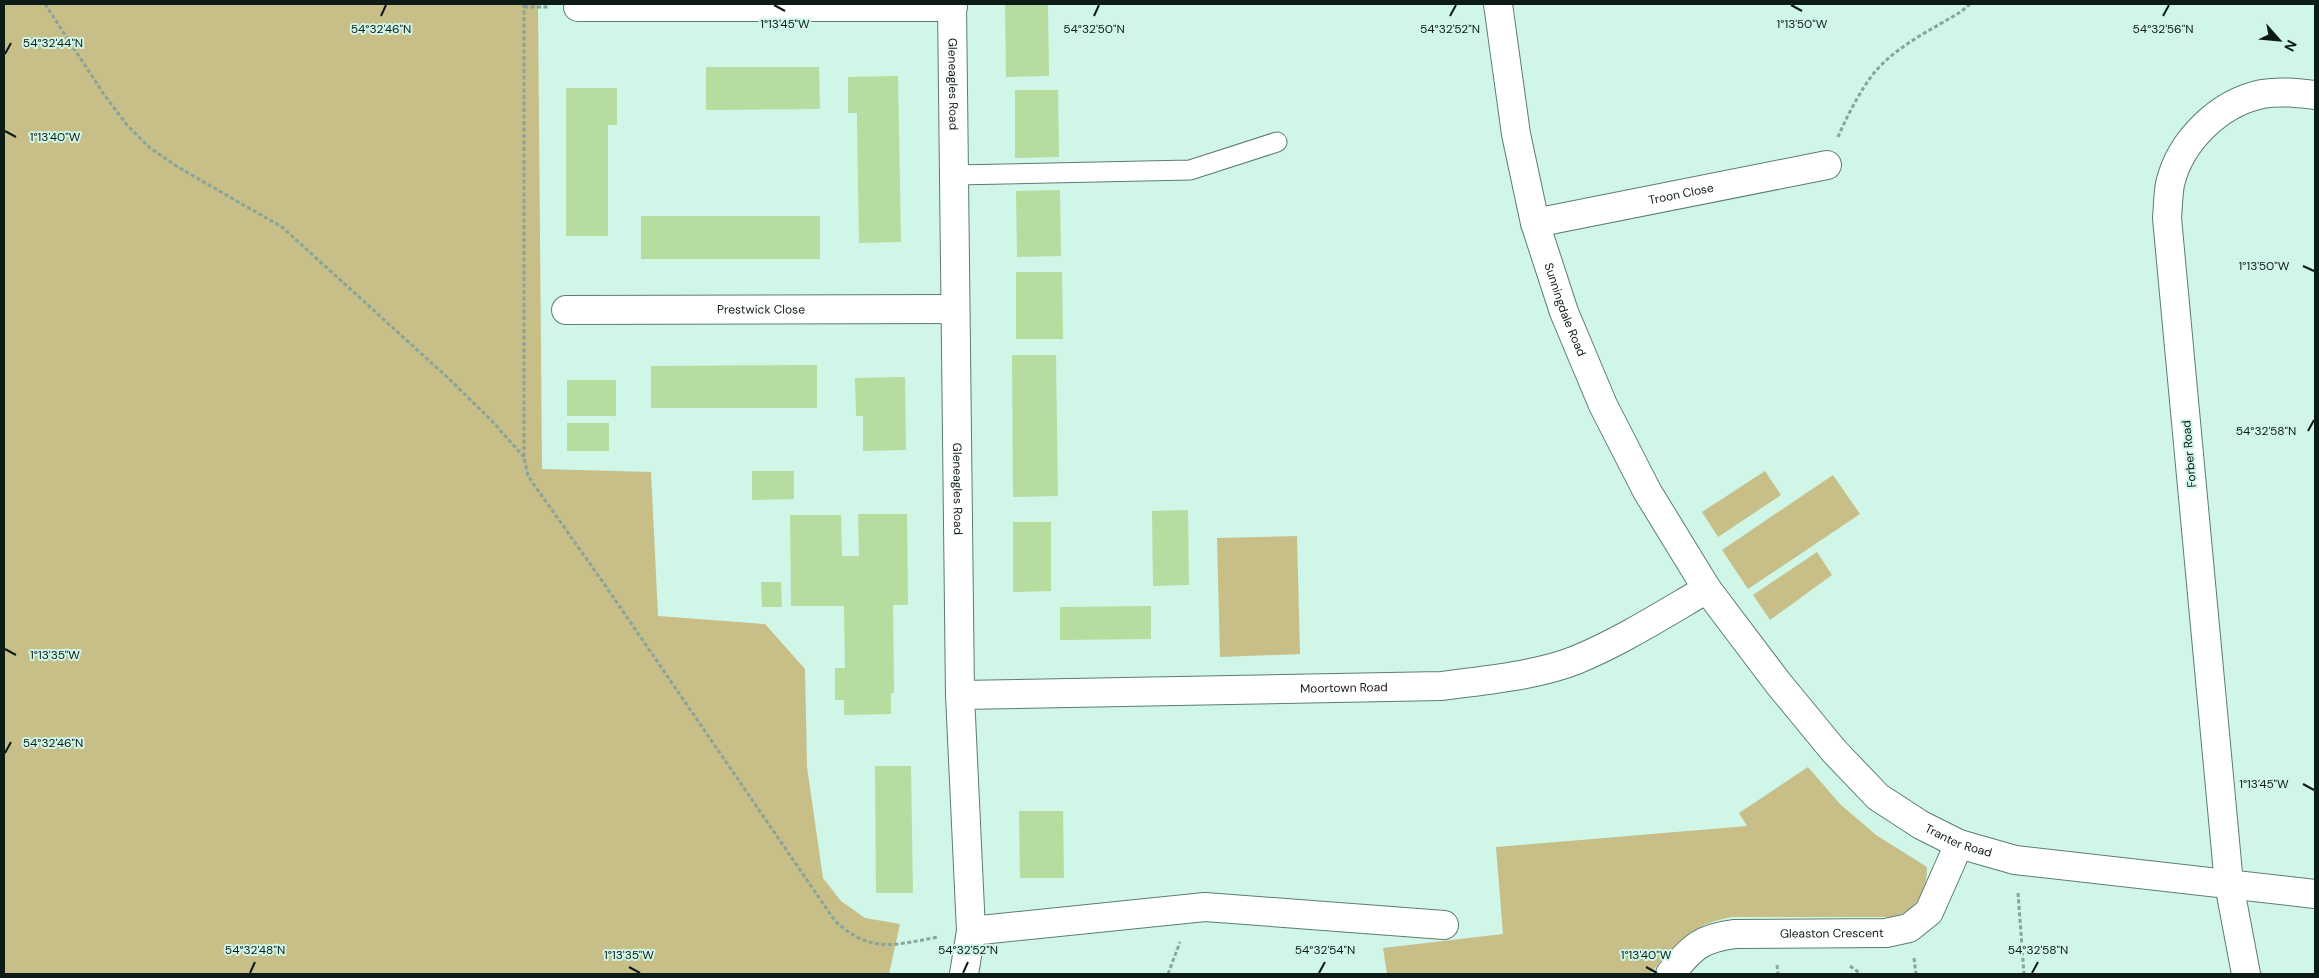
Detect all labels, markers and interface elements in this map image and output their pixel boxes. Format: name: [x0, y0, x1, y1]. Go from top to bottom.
north arrow: [2254, 15, 2304, 65]
text: 1°13'45"W: [760, 16, 810, 32]
text: 1°13'50"W: [1777, 16, 1828, 32]
text: 54°32'46"N: [351, 21, 411, 37]
text: 54°32'50"N: [1063, 21, 1125, 37]
text: 54°32'52"N: [1420, 21, 1480, 37]
text: 54°32'56"N: [2133, 21, 2193, 37]
text: 54°32'44"N: [23, 35, 83, 51]
text: N: [2280, 37, 2301, 55]
street label: Gleneagles Road: [944, 38, 961, 130]
text: 1°13'40"W: [30, 129, 81, 145]
street label: Troon Close: [1647, 180, 1715, 208]
text: 1°13'50"W: [2239, 258, 2290, 274]
street label: Sunningdale Road: [1541, 261, 1590, 359]
street label: Prestwick Close: [717, 301, 805, 318]
street label: Forber Road: [2178, 420, 2200, 488]
text: 54°32'58"N: [2236, 423, 2296, 439]
street label: Gleneagles Road: [949, 443, 966, 535]
text: 1°13'35"W: [30, 647, 80, 663]
street label: Moortown Road: [1300, 679, 1388, 697]
text: 54°32'46"N: [23, 735, 83, 751]
text: 1°13'45"W: [2239, 776, 2289, 792]
street label: Tranter Road: [1922, 820, 1994, 861]
street label: Gleaston Crescent: [1780, 925, 1884, 942]
text: 54°32'48"N: [225, 942, 285, 958]
text: 54°32'52"N: [938, 942, 998, 958]
text: 54°32'54"N: [1295, 942, 1355, 958]
text: 54°32'58"N: [2008, 942, 2068, 958]
text: 1°13'35"W: [604, 947, 654, 963]
text: 1°13'40"W: [1621, 947, 1672, 963]

